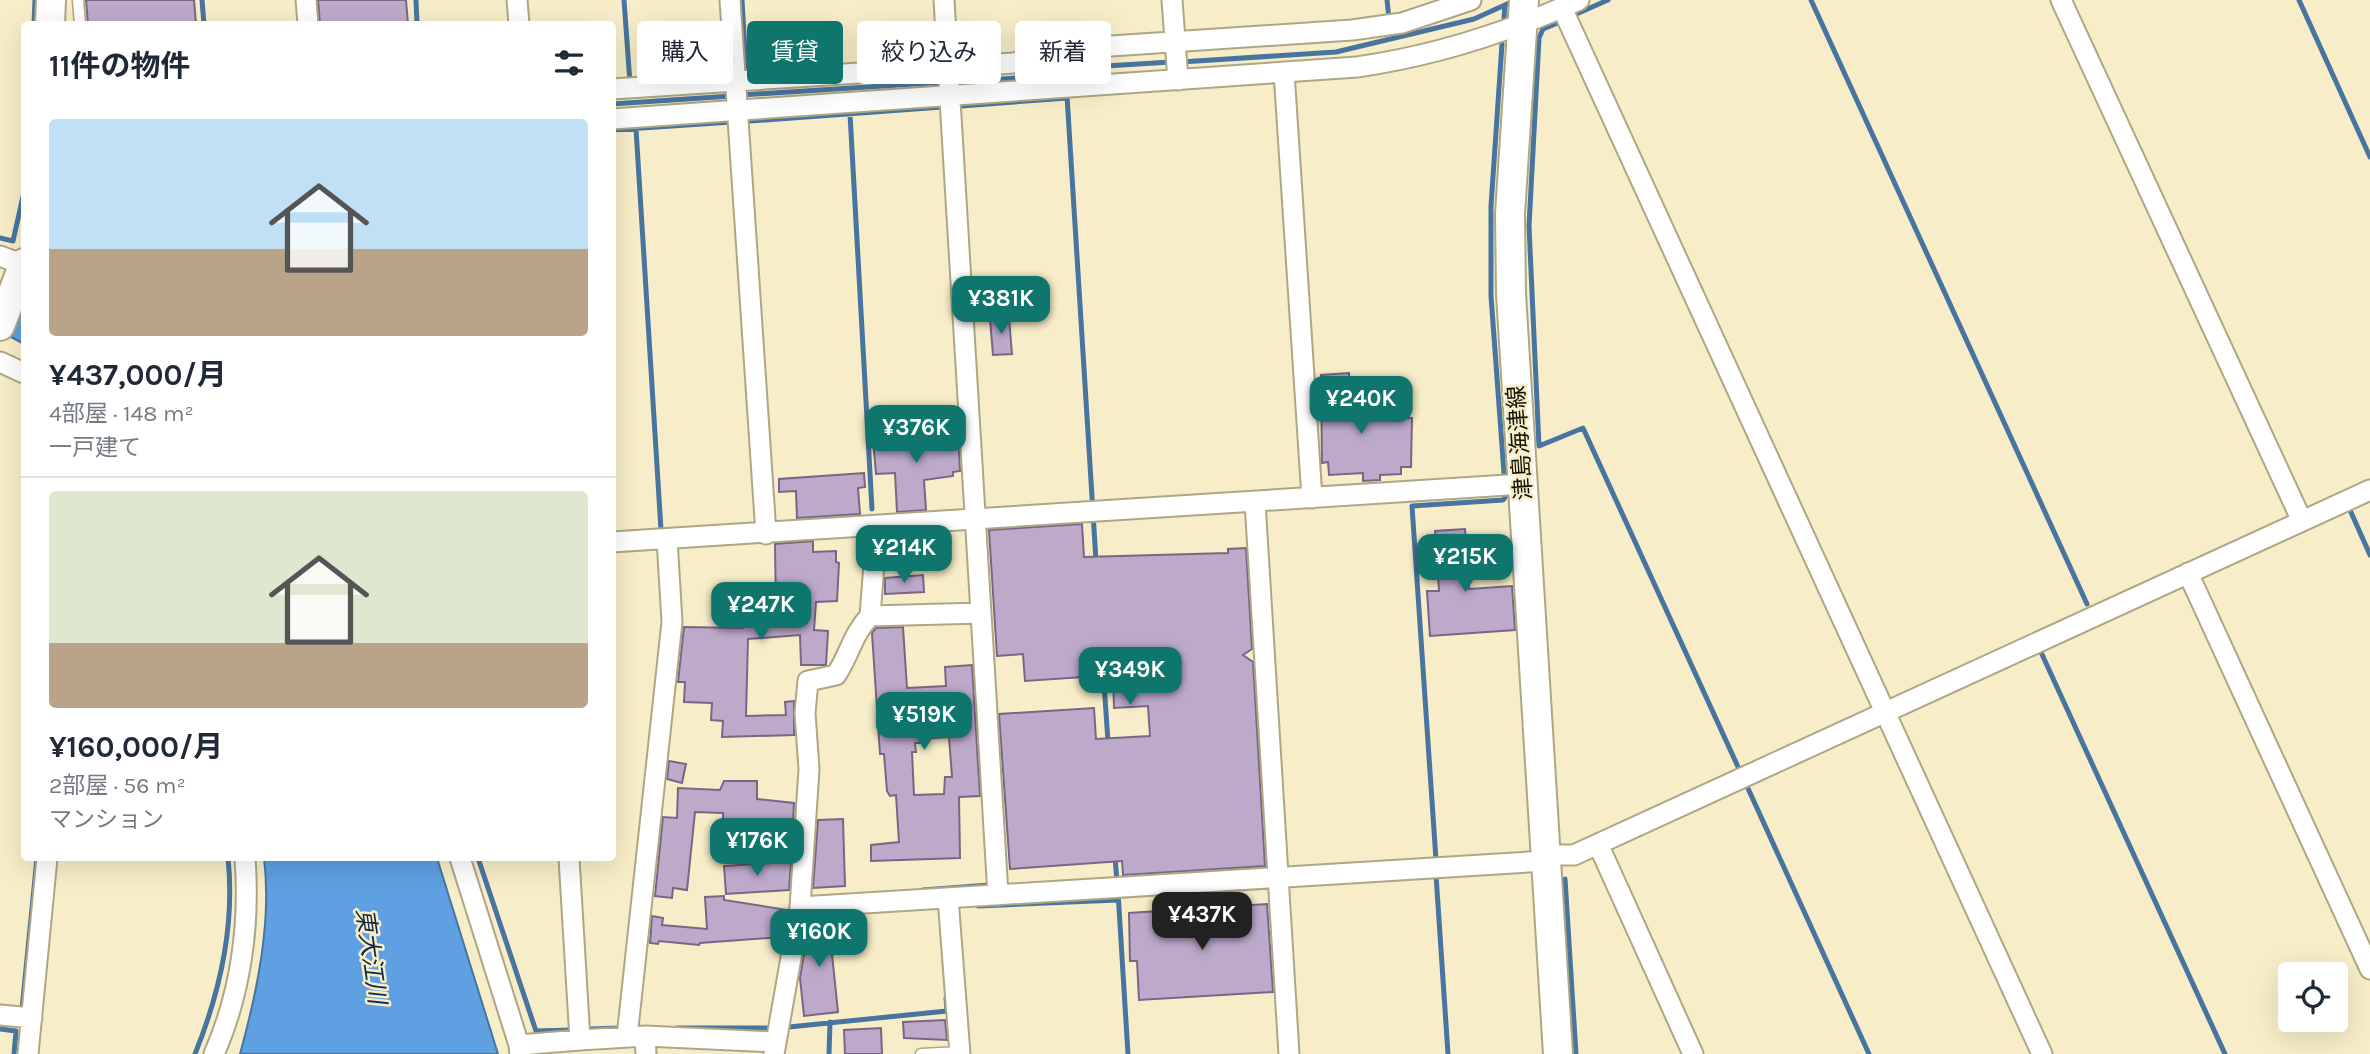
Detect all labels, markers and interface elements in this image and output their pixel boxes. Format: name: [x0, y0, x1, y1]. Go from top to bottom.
chip: 購入: [637, 21, 733, 84]
chip: 賃貸: [747, 21, 843, 84]
chip: 絞り込み: [857, 21, 1001, 84]
chip: 新着: [1015, 21, 1111, 84]
icon: filters: [550, 44, 588, 82]
text: 11件の物件: [49, 48, 190, 84]
icon: home: [256, 165, 382, 291]
pin: ¥381K: [952, 276, 1050, 336]
text: ¥381K: [968, 285, 1034, 312]
text: ¥437,000/月: [49, 357, 227, 393]
pin: ¥240K: [1312, 376, 1410, 436]
text: ¥240K: [1326, 385, 1396, 412]
street label: 津島海津線: [1503, 385, 1537, 501]
text: 4部屋 · 148 m²: [49, 400, 194, 427]
pin: ¥376K: [867, 406, 965, 465]
text: ¥376K: [882, 414, 950, 441]
text: 一戸建て: [49, 434, 141, 461]
pin: ¥214K: [855, 526, 953, 585]
text: ¥214K: [872, 534, 936, 561]
pin: ¥215K: [1416, 534, 1514, 594]
icon: home: [256, 537, 382, 663]
text: ¥215K: [1433, 543, 1497, 570]
pin: ¥247K: [712, 582, 810, 642]
text: ¥247K: [727, 591, 795, 618]
pin: ¥349K: [1081, 648, 1179, 707]
text: ¥349K: [1095, 656, 1165, 683]
pin: ¥519K: [875, 692, 973, 752]
text: ¥519K: [892, 701, 956, 728]
text: ¥160,000/月: [49, 729, 223, 765]
text: 2部屋 · 56 m²: [49, 772, 186, 799]
text: マンション: [49, 806, 164, 833]
pin: ¥176K: [708, 818, 806, 878]
text: ¥176K: [726, 827, 788, 854]
pin: ¥437K: [1153, 892, 1251, 952]
text: ¥437K: [1168, 901, 1236, 928]
water label: 東大江川: [350, 907, 392, 1008]
pin: ¥160K: [770, 909, 868, 969]
text: ¥160K: [786, 918, 852, 945]
map controls: [2278, 962, 2348, 1032]
button: locate: [2278, 962, 2348, 1032]

